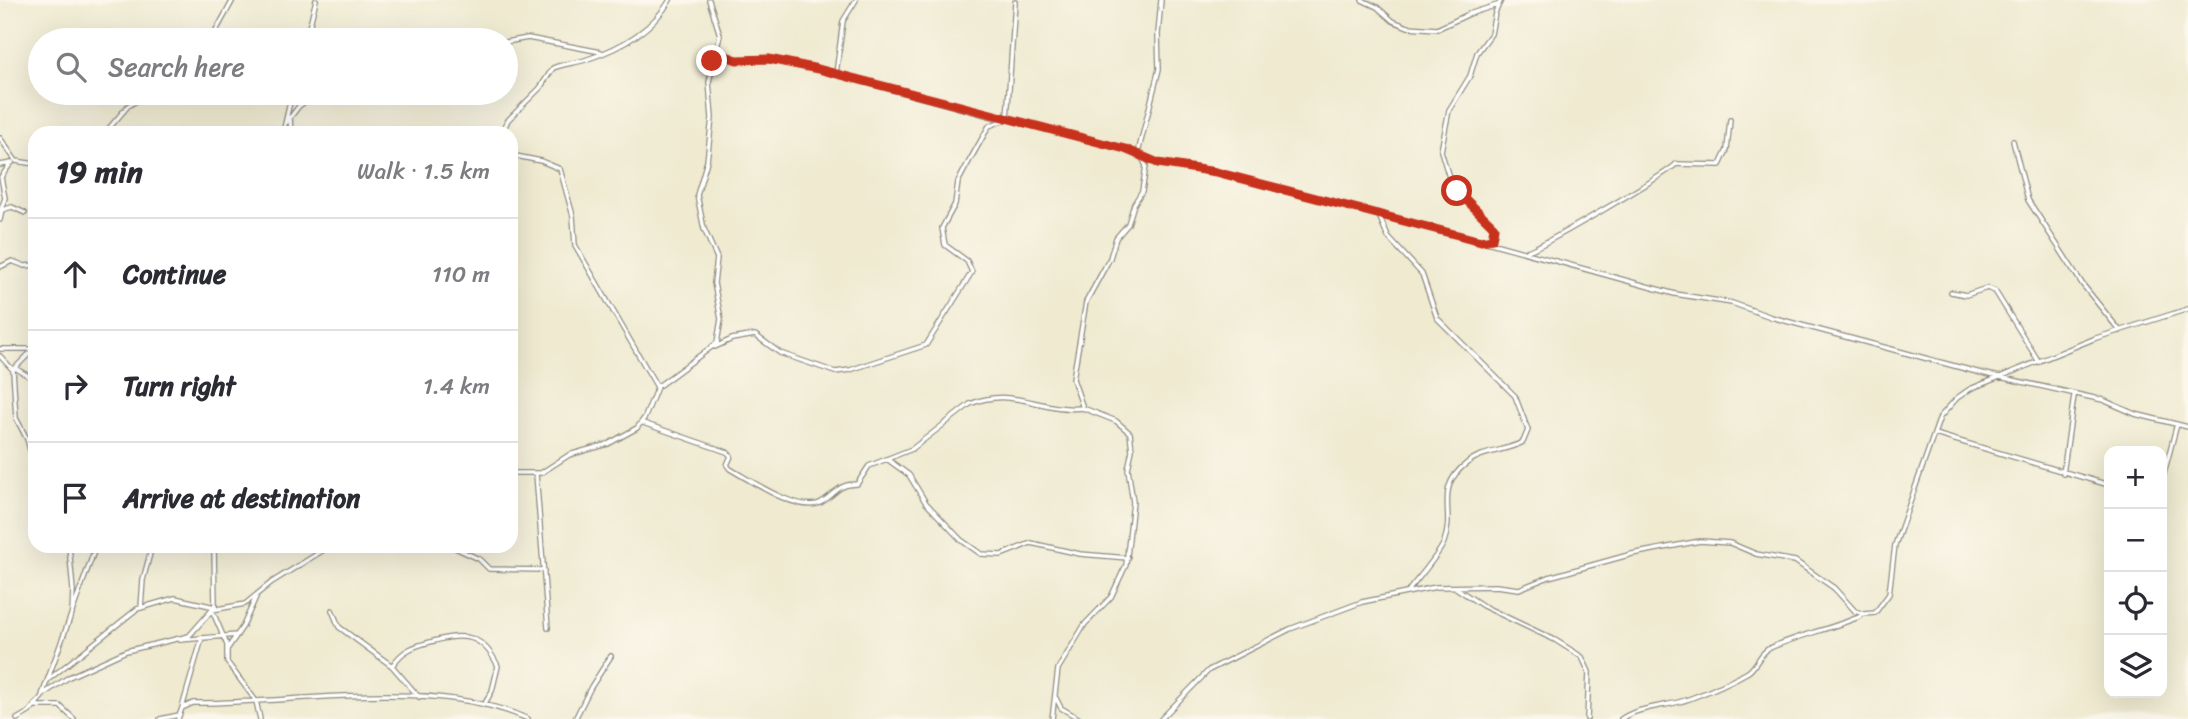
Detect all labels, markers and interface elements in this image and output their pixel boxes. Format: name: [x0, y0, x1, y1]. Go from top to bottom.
search box: [28, 28, 518, 105]
text: Search here: [108, 44, 245, 90]
route end: [696, 45, 727, 76]
icon: search: [52, 48, 90, 86]
text: 19 min: [56, 145, 143, 199]
text: Walk · 1.5 km: [357, 151, 490, 192]
route start: [1441, 175, 1472, 206]
text: Continue: [123, 251, 226, 297]
text: 110 m: [432, 254, 490, 295]
icon: ahead: [56, 255, 94, 293]
text: Turn right: [123, 363, 236, 409]
text: 1.4 km: [423, 366, 490, 407]
icon: right: [56, 367, 94, 405]
map controls: [2104, 446, 2167, 698]
button: +: [2104, 446, 2167, 509]
text: Arrive at destination: [123, 475, 360, 521]
icon: arrive: [56, 479, 94, 517]
button: −: [2104, 509, 2167, 572]
button: locate: [2104, 572, 2167, 635]
button: layers: [2104, 635, 2167, 698]

